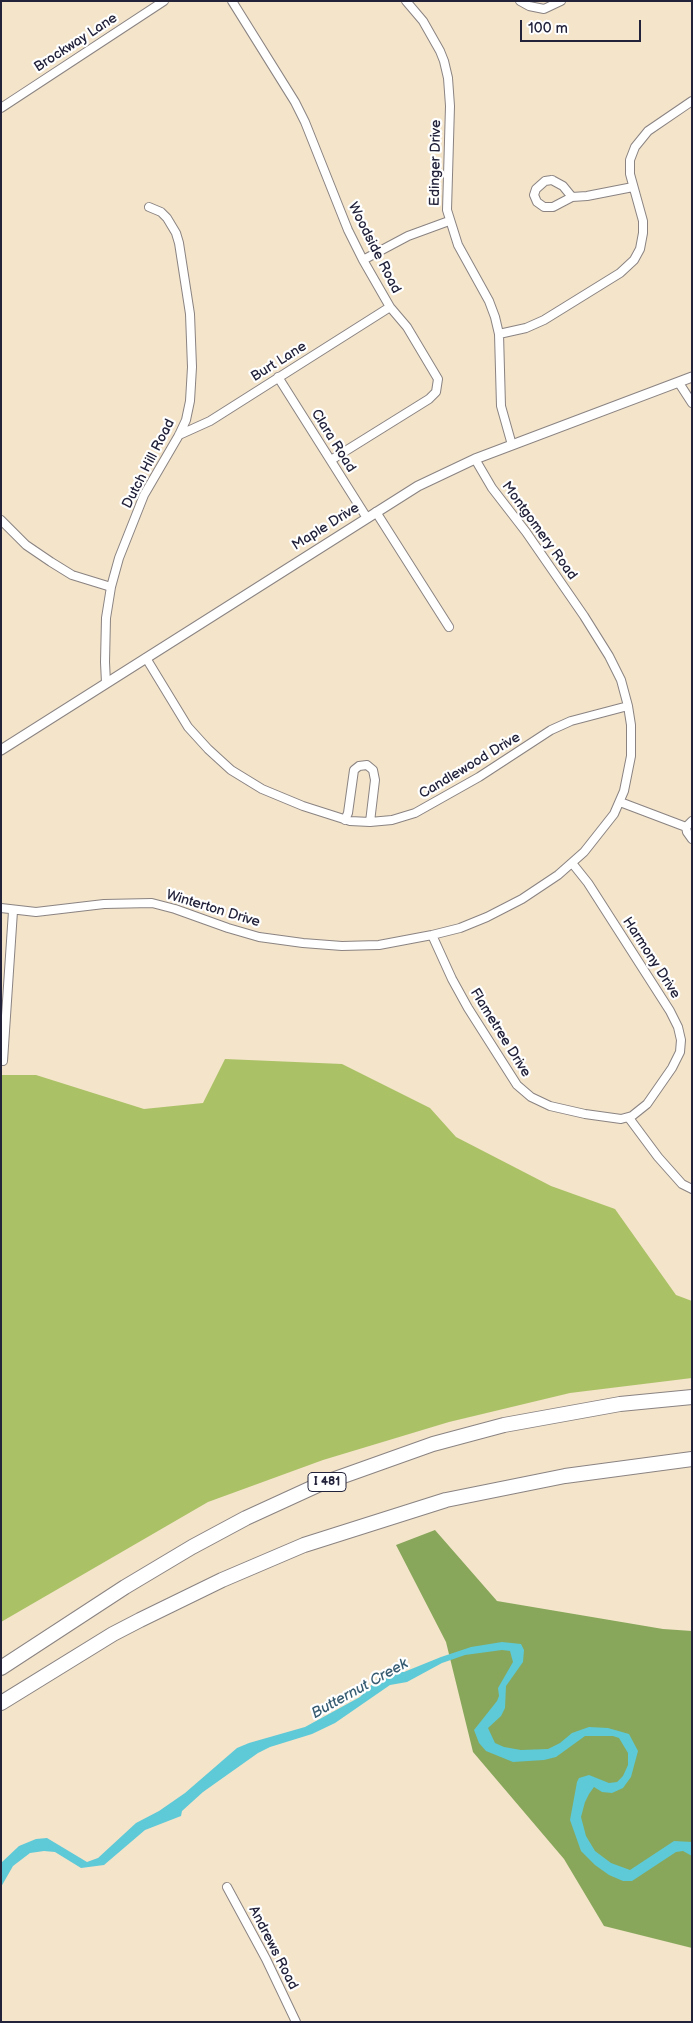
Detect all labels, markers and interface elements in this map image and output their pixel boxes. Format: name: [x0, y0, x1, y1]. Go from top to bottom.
street label: Brockway Lane: [31, 10, 121, 76]
scale bar: [523, 10, 644, 42]
text: 100 m: [528, 19, 568, 38]
street label: Edinger Drive: [427, 120, 445, 206]
street label: Woodside Road: [344, 200, 404, 296]
street label: Burt Lane: [248, 338, 310, 386]
street label: Clara Road: [307, 406, 359, 476]
street label: Dutch Hill Road: [119, 416, 179, 512]
street label: Montgomery Road: [498, 479, 580, 583]
street label: Maple Drive: [289, 500, 363, 554]
street label: Candlewood Drive: [416, 729, 524, 803]
street label: Winterton Drive: [164, 887, 262, 931]
street label: Harmony Drive: [618, 914, 684, 1002]
street label: Flametree Drive: [466, 985, 534, 1081]
road number: I 481: [308, 1472, 346, 1491]
water label: Butternut Creek: [309, 1655, 411, 1723]
street label: Andrews Road: [245, 1903, 301, 1993]

